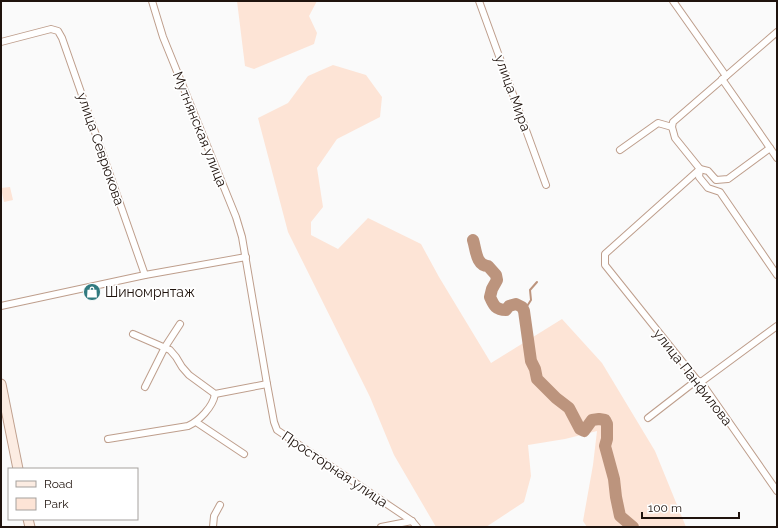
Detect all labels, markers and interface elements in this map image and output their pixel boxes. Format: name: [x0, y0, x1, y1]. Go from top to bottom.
street label: улица Мира: [492, 53, 534, 133]
street label: Мутнянская улица: [170, 69, 230, 189]
street label: улица Севрюкова: [74, 90, 128, 208]
shop icon: Шиномрнтаж: [82, 282, 102, 302]
place label: Шиномрнтаж: [105, 284, 195, 300]
street label: улица Панфилова: [650, 325, 736, 429]
street label: Просторная улица: [279, 428, 391, 510]
legend: [8, 468, 138, 520]
text: Road: [44, 477, 73, 491]
scale bar: [642, 494, 739, 520]
text: Park: [44, 497, 69, 511]
text: 100 m: [648, 501, 682, 515]

